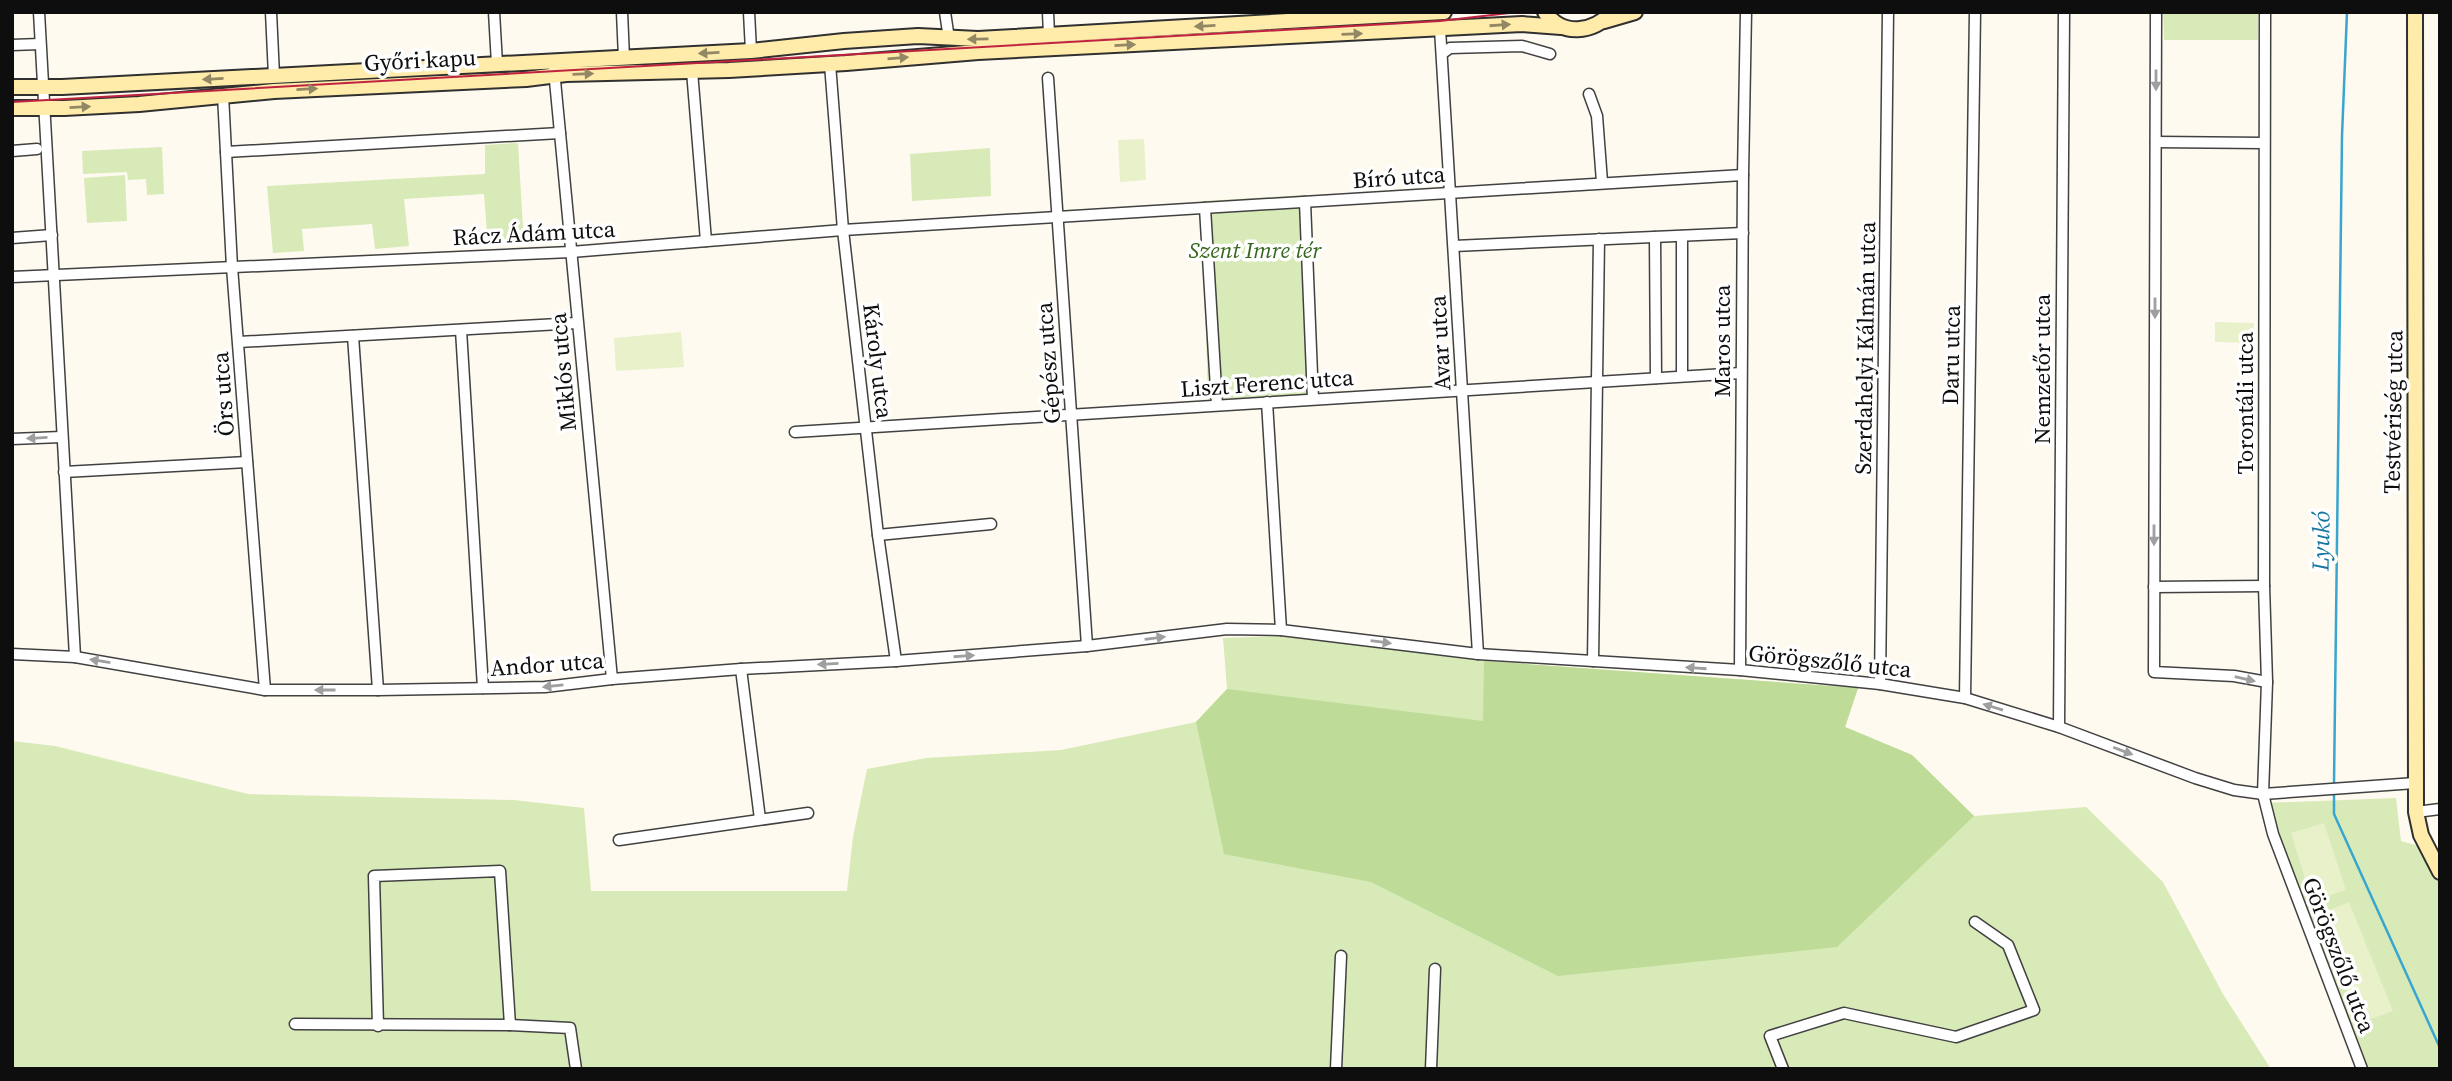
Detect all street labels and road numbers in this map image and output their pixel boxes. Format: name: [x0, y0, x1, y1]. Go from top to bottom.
street label: Győri kapu: [363, 41, 477, 79]
street label: Bíró utca: [1352, 158, 1447, 196]
street label: Rácz Ádám utca: [452, 213, 616, 253]
street label: Szerdahelyi Kálmán utca: [1847, 221, 1883, 475]
street label: Maros utca: [1706, 284, 1738, 398]
street label: Avar utca: [1422, 294, 1458, 392]
street label: Nemzetőr utca: [2026, 294, 2058, 444]
street label: Károly utca: [855, 301, 901, 421]
street label: Gépész utca: [1028, 301, 1068, 425]
street label: Daru utca: [1934, 304, 1968, 405]
street label: Miklós utca: [542, 311, 584, 433]
street label: Testvériség utca: [2376, 329, 2410, 494]
street label: Torontáli utca: [2229, 331, 2261, 474]
street label: Örs utca: [204, 350, 242, 437]
street label: Liszt Ferenc utca: [1179, 361, 1355, 405]
street label: Görögszőlő utca: [1747, 637, 1913, 686]
street label: Andor utca: [489, 644, 605, 684]
street label: Görögszőlő utca: [2295, 873, 2383, 1037]

